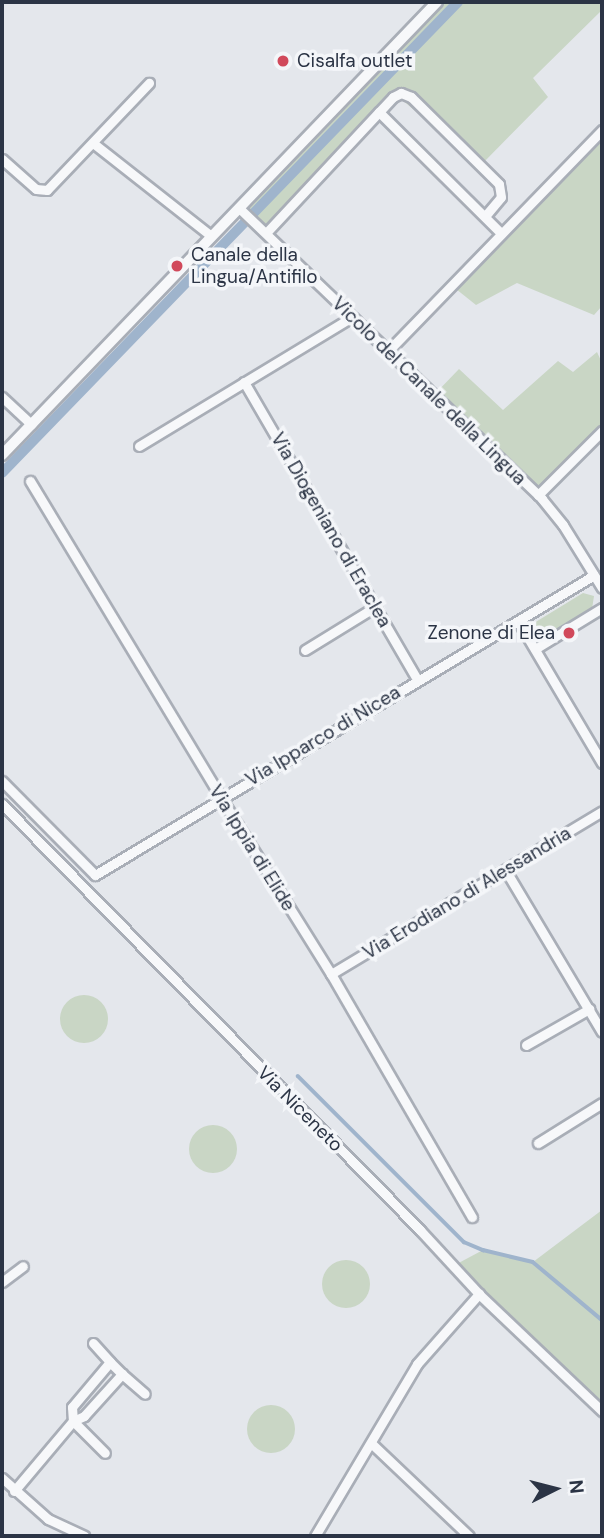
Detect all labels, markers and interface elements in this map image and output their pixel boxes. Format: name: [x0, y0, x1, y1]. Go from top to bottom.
place label: Cisalfa outlet: [297, 50, 413, 72]
marker: Cisalfa outlet: [275, 53, 291, 69]
place label: Canale della Lingua/Antifilo: [191, 244, 317, 288]
marker: Canale della Lingua/Antifilo: [169, 258, 185, 274]
street label: Vicolo del Canale della Lingua: [327, 292, 531, 490]
street label: Via Diogeniano di Eraclea: [266, 429, 396, 631]
place label: Zenone di Elea: [427, 622, 555, 644]
marker: Zenone di Elea: [561, 625, 577, 641]
street label: Via Ipparco di Nicea: [242, 681, 404, 791]
street label: Via Ippia di Elide: [204, 781, 300, 915]
street label: Via Erodiano di Alessandria: [359, 822, 575, 964]
street label: Via Niceneto: [252, 1061, 348, 1157]
north arrow: [520, 1454, 590, 1524]
text: N: [563, 1479, 590, 1495]

